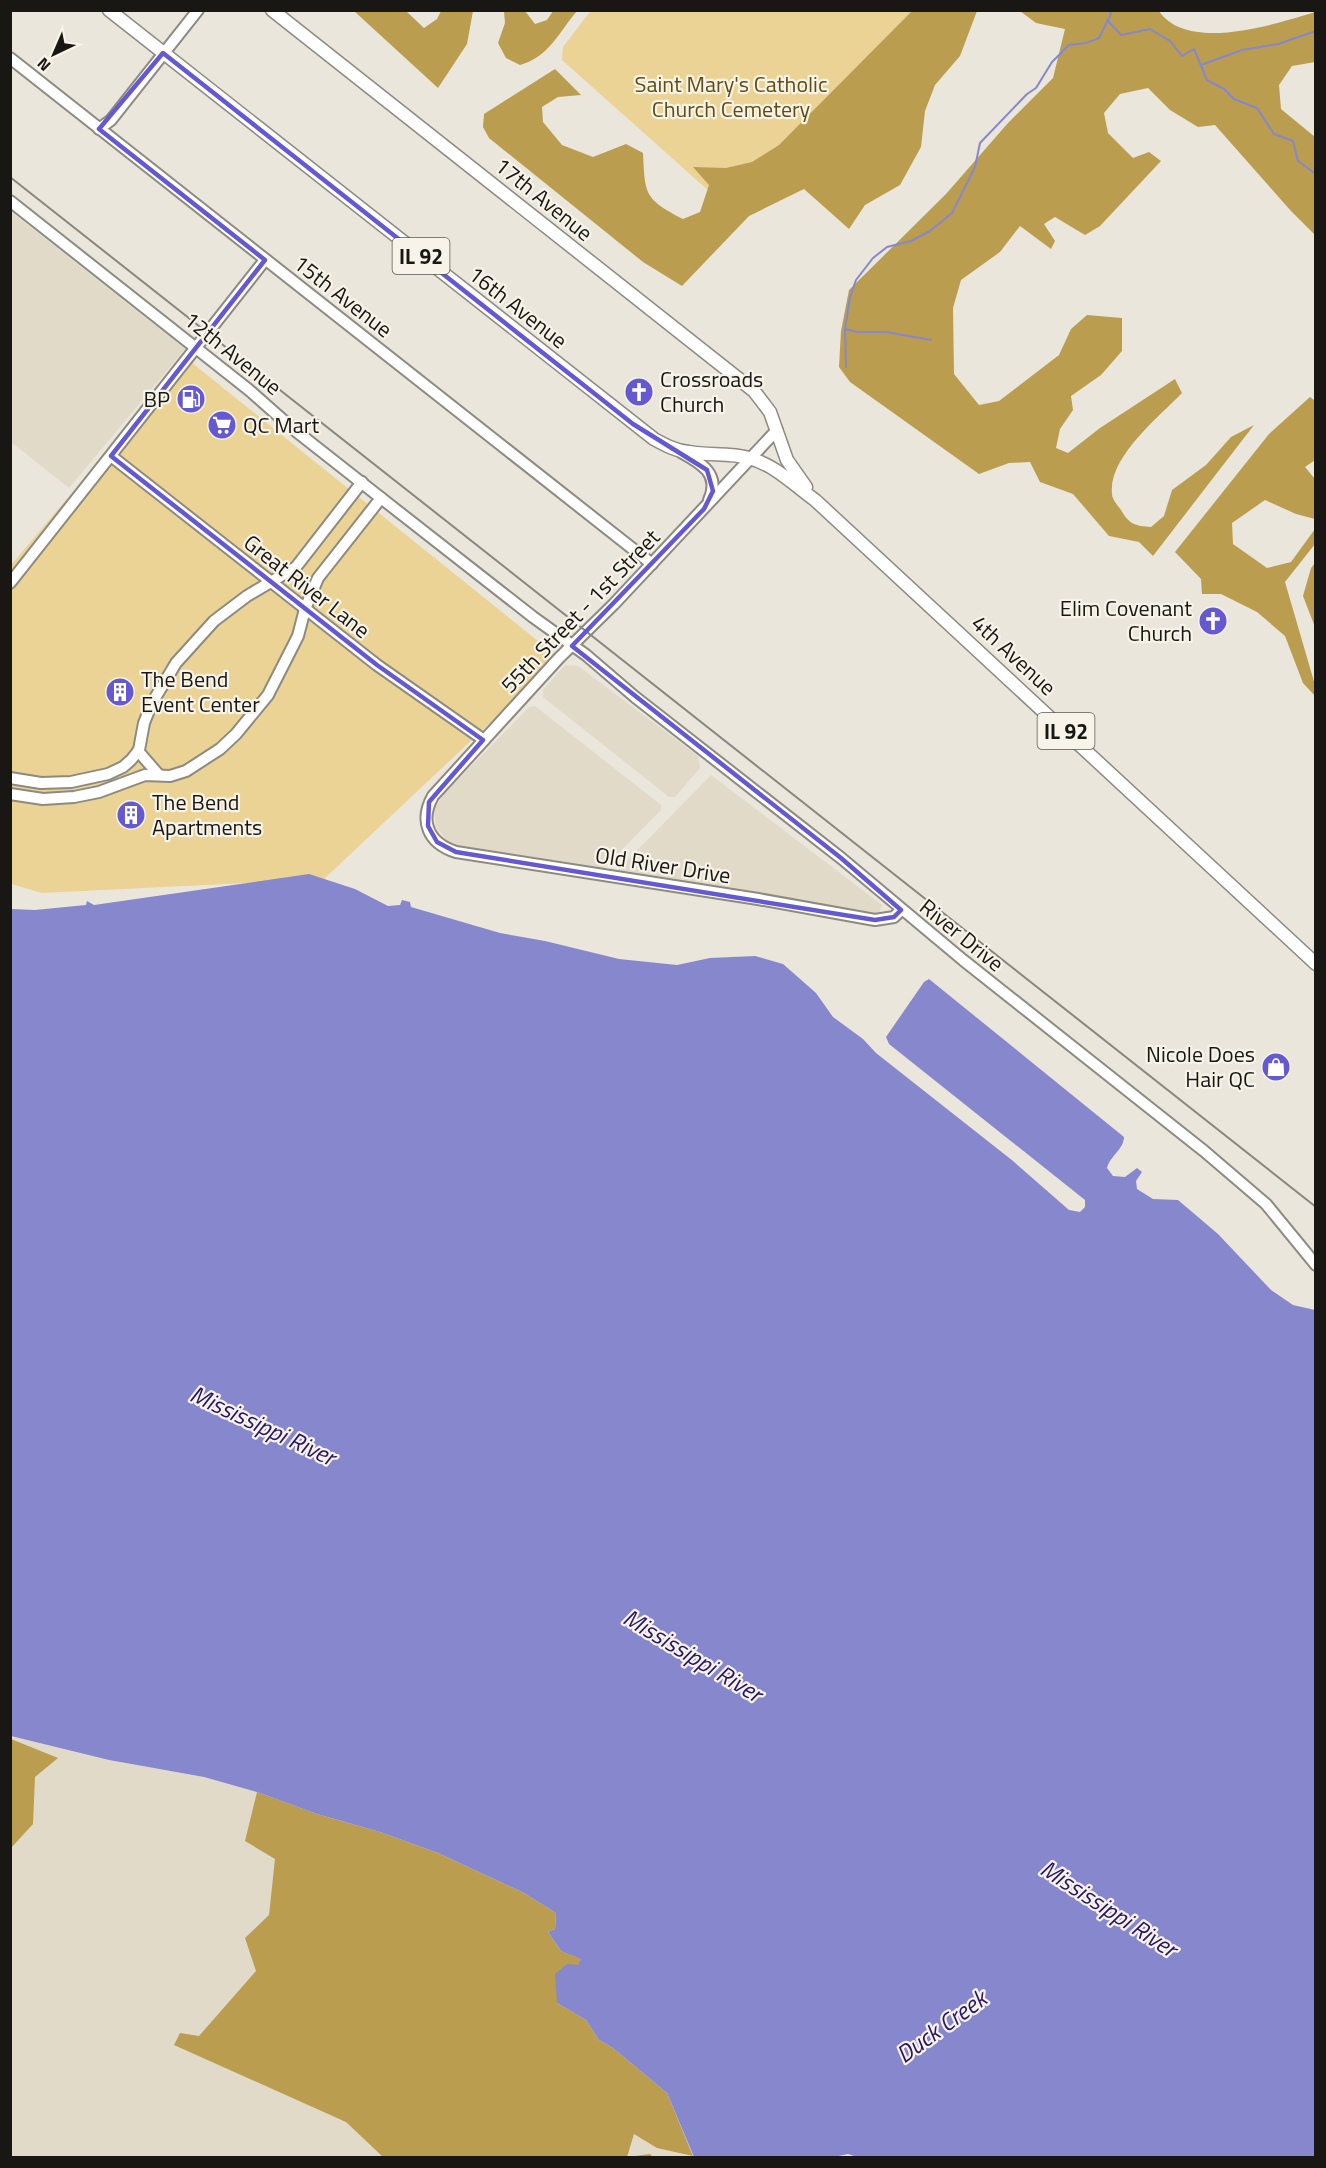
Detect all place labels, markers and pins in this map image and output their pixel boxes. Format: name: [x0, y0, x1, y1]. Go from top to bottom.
place label: Crossroads Church: [660, 362, 763, 421]
church icon: Crossroads Church: [623, 376, 655, 408]
place label: BP: [143, 382, 170, 416]
fuel station icon: BP: [175, 383, 207, 415]
place label: QC Mart: [243, 408, 319, 442]
supermarket icon: QC Mart: [206, 409, 238, 441]
place label: Elim Covenant Church: [1060, 591, 1192, 650]
church icon: Elim Covenant Church: [1197, 605, 1229, 637]
place label: The Bend Event Center: [141, 662, 260, 721]
building icon: The Bend Event Center: [104, 676, 136, 708]
place label: The Bend Apartments: [152, 785, 262, 844]
building icon: The Bend Apartments: [115, 799, 147, 831]
place label: Nicole Does Hair QC: [1146, 1037, 1255, 1096]
shop icon: Nicole Does Hair QC: [1260, 1051, 1292, 1083]

